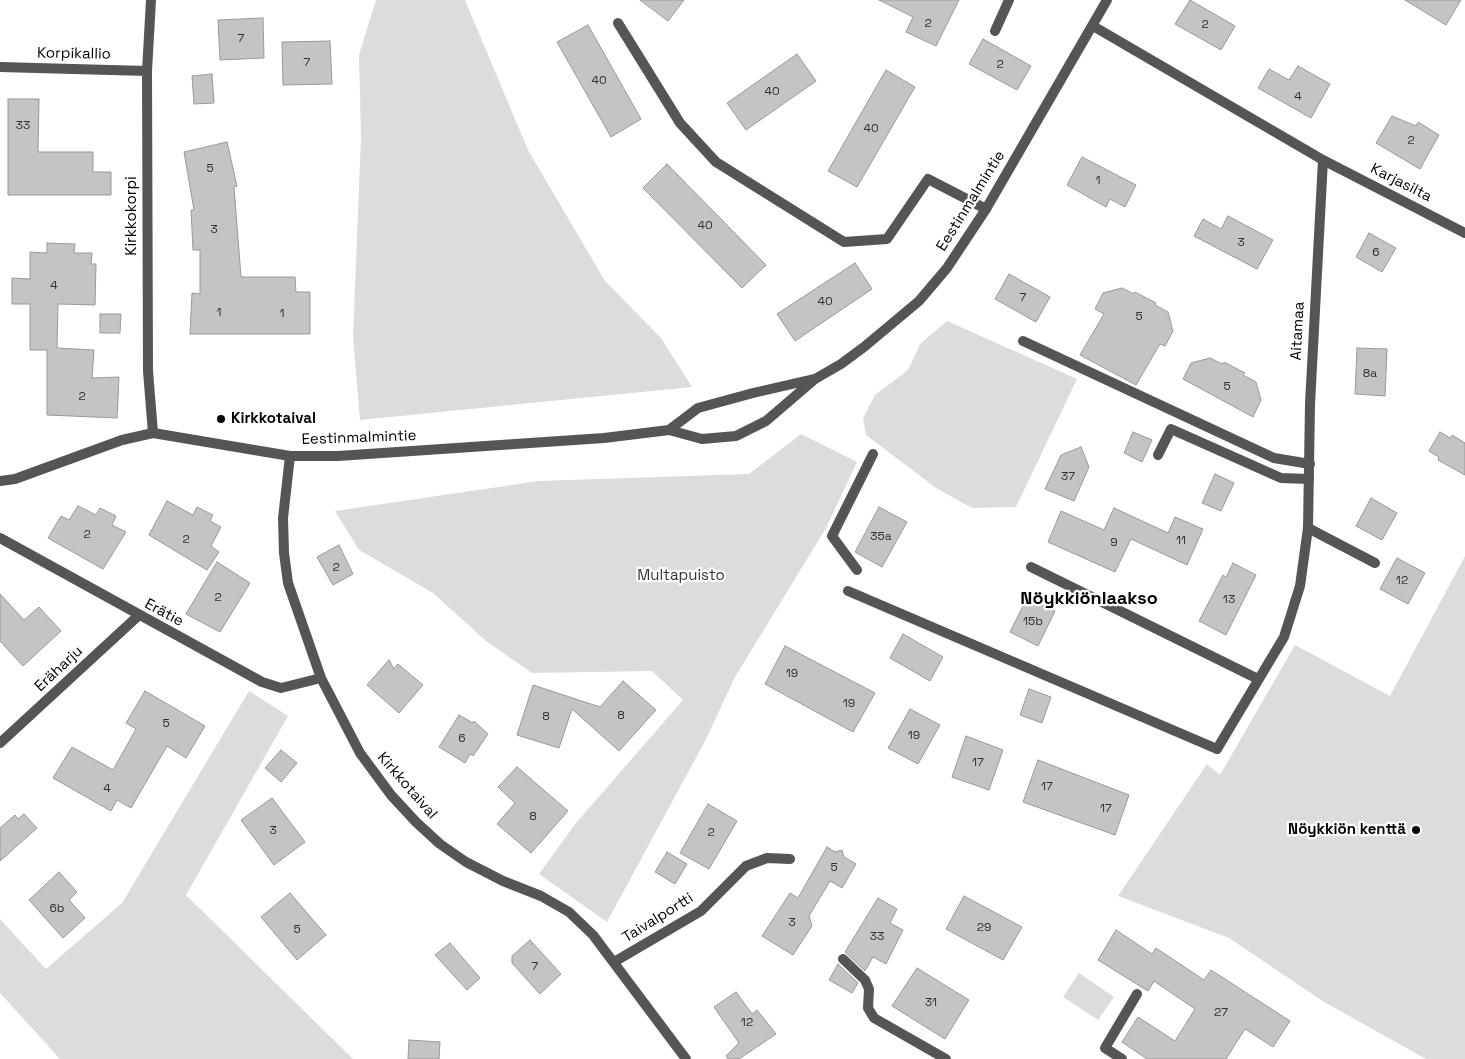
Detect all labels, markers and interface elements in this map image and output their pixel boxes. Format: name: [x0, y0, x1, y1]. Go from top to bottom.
house number: 2: [924, 17, 932, 31]
house number: 2: [1201, 18, 1209, 32]
house number: 7: [238, 32, 244, 46]
street label: Korpikallio: [37, 44, 111, 64]
house number: 7: [304, 56, 310, 70]
house number: 2: [996, 58, 1004, 72]
house number: 40: [591, 74, 607, 88]
house number: 40: [764, 85, 780, 99]
house number: 4: [1294, 90, 1302, 104]
house number: 33: [16, 119, 30, 133]
house number: 40: [863, 122, 879, 136]
house number: 2: [1407, 134, 1415, 148]
street label: Eestinmalmintie: [933, 147, 1009, 255]
street label: Karjasilta: [1367, 160, 1435, 206]
house number: 5: [206, 162, 214, 176]
house number: 1: [1095, 174, 1101, 188]
street label: Kirkkokorpi: [123, 176, 141, 256]
house number: 40: [697, 219, 713, 233]
house number: 3: [210, 223, 218, 237]
house number: 3: [1237, 236, 1245, 250]
house number: 6: [1372, 246, 1380, 260]
house number: 4: [50, 279, 58, 293]
house number: 7: [1020, 291, 1026, 305]
house number: 40: [817, 295, 833, 309]
street label: Aitamaa: [1287, 301, 1309, 361]
house number: 1: [216, 306, 222, 320]
house number: 1: [279, 307, 285, 321]
house number: 5: [1135, 310, 1143, 324]
house number: 8a: [1363, 367, 1377, 381]
house number: 5: [1223, 380, 1231, 394]
house number: 2: [78, 390, 86, 404]
place label: Kirkkotaival: [231, 410, 316, 428]
marker: Kirkkotaival: [215, 413, 227, 425]
street label: Eestinmalmintie: [301, 427, 417, 449]
house number: 37: [1061, 470, 1075, 484]
house number: 2: [83, 528, 91, 542]
house number: 35a: [870, 530, 892, 544]
house number: 2: [182, 533, 190, 547]
house number: 11: [1176, 534, 1186, 548]
house number: 9: [1110, 536, 1118, 550]
house number: 2: [332, 561, 340, 575]
park label: Multapuisto: [637, 567, 725, 585]
house number: 12: [1396, 574, 1408, 588]
district label: Nöykkiönlaakso: [1020, 588, 1158, 610]
house number: 2: [214, 591, 222, 605]
house number: 13: [1223, 593, 1235, 607]
street label: Erätie: [141, 595, 187, 631]
house number: 15b: [1023, 615, 1043, 629]
street label: Eräharju: [31, 642, 87, 696]
house number: 19: [786, 667, 798, 681]
house number: 19: [843, 697, 855, 711]
house number: 8: [617, 709, 625, 723]
house number: 8: [542, 710, 550, 724]
house number: 5: [162, 717, 170, 731]
house number: 19: [908, 729, 920, 743]
house number: 6: [458, 732, 466, 746]
street label: Kirkkotaival: [373, 749, 441, 823]
house number: 17: [972, 756, 984, 770]
house number: 17: [1041, 780, 1053, 794]
house number: 4: [103, 782, 111, 796]
house number: 17: [1100, 802, 1112, 816]
house number: 8: [529, 810, 537, 824]
place label: Nöykkiön kenttä: [1288, 821, 1406, 839]
house number: 3: [269, 824, 277, 838]
marker: Nöykkiön kenttä: [1410, 824, 1422, 836]
house number: 2: [707, 826, 715, 840]
house number: 5: [830, 861, 838, 875]
street label: Taivalportti: [619, 889, 697, 947]
house number: 6b: [49, 902, 65, 916]
house number: 3: [788, 916, 796, 930]
house number: 29: [977, 921, 991, 935]
house number: 5: [293, 923, 301, 937]
house number: 33: [870, 930, 884, 944]
house number: 7: [532, 960, 538, 974]
house number: 31: [925, 996, 937, 1010]
house number: 27: [1214, 1006, 1228, 1020]
house number: 12: [741, 1016, 753, 1030]

